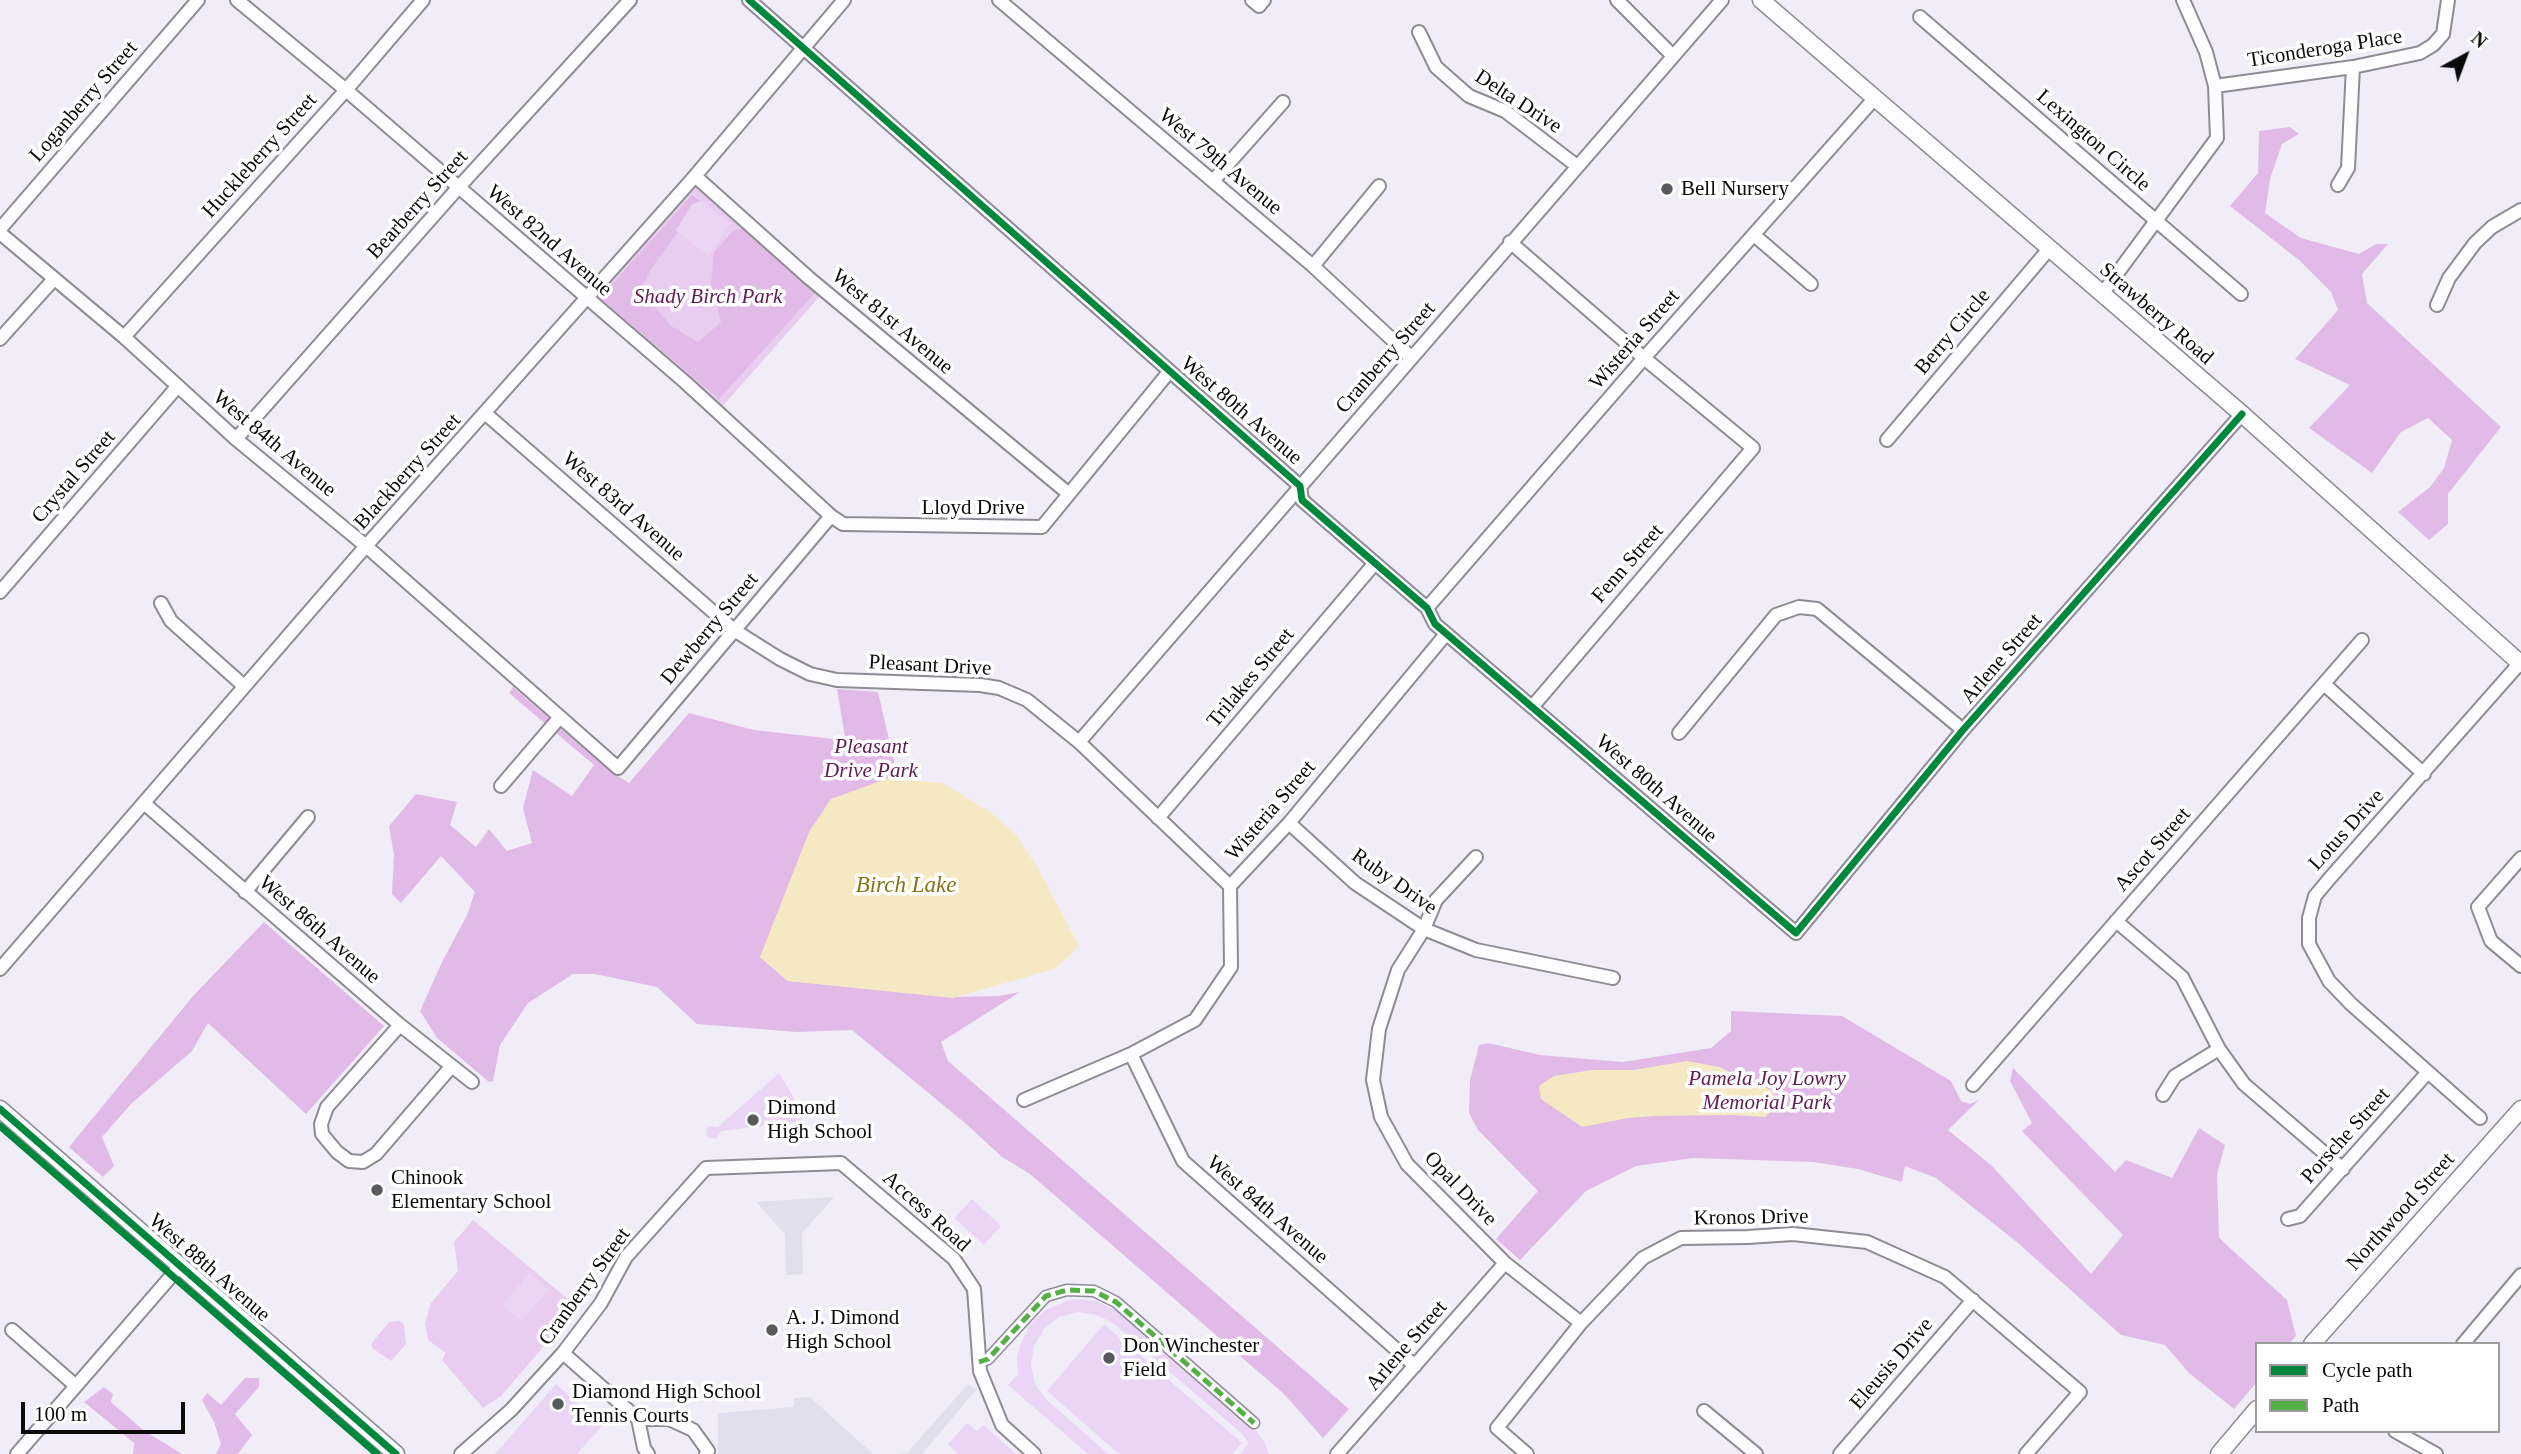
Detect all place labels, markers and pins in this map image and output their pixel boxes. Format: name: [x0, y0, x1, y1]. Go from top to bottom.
place label: Bell Nursery: [1681, 176, 1789, 202]
marker: Bell Nursery: [1659, 181, 1675, 197]
place label: Dimond High School: [767, 1095, 873, 1145]
marker: Dimond High School: [745, 1112, 761, 1128]
place label: Chinook Elementary School: [391, 1165, 551, 1215]
marker: Chinook Elementary School: [369, 1182, 385, 1198]
place label: A. J. Dimond High School: [786, 1305, 899, 1355]
marker: A. J. Dimond High School: [764, 1322, 780, 1338]
place label: Don Winchester Field: [1123, 1333, 1259, 1383]
marker: Don Winchester Field: [1101, 1350, 1117, 1366]
place label: Diamond High School Tennis Courts: [572, 1379, 761, 1429]
marker: Diamond High School Tennis Courts: [550, 1396, 566, 1412]

